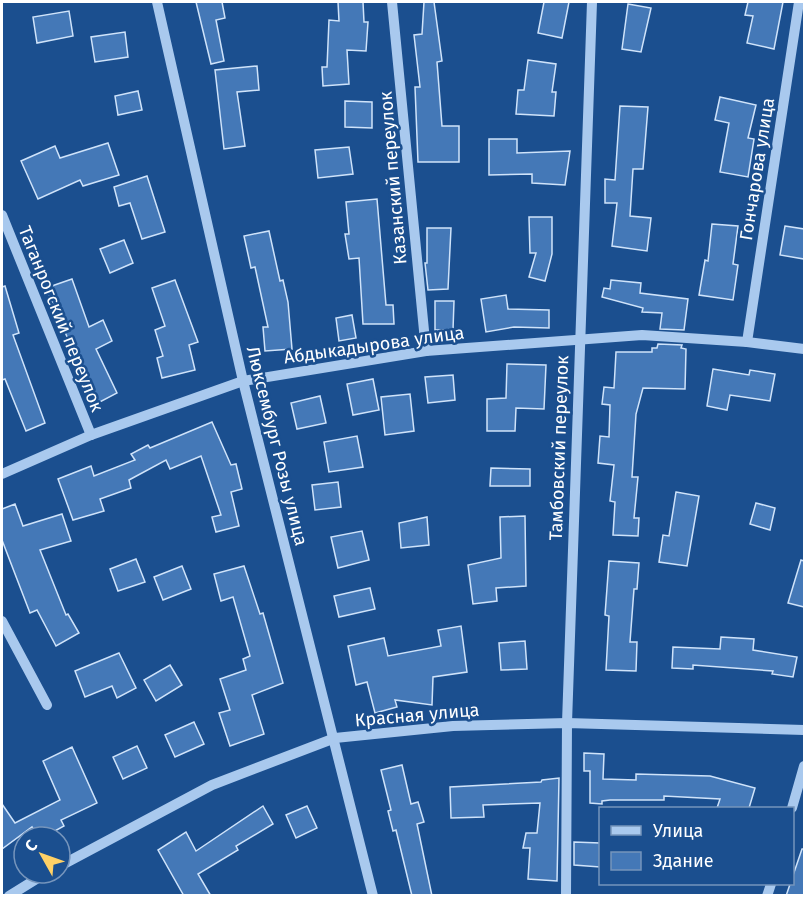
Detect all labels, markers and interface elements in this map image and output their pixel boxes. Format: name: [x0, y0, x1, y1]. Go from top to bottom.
street label: Казанский переулок: [374, 90, 412, 265]
street label: Гончарова улица: [735, 96, 779, 242]
street label: Таганрогский переулок: [14, 223, 109, 416]
street label: Абдыкадырова улица: [282, 321, 466, 369]
street label: Люксембург Розы улица: [242, 344, 312, 548]
street label: Тамбовский переулок: [545, 354, 573, 541]
street label: Красная улица: [354, 699, 480, 731]
legend: [599, 807, 794, 885]
text: Улица: [653, 820, 703, 842]
north arrow: [12, 825, 72, 885]
text: С: [21, 835, 42, 855]
text: Здание: [653, 850, 714, 872]

